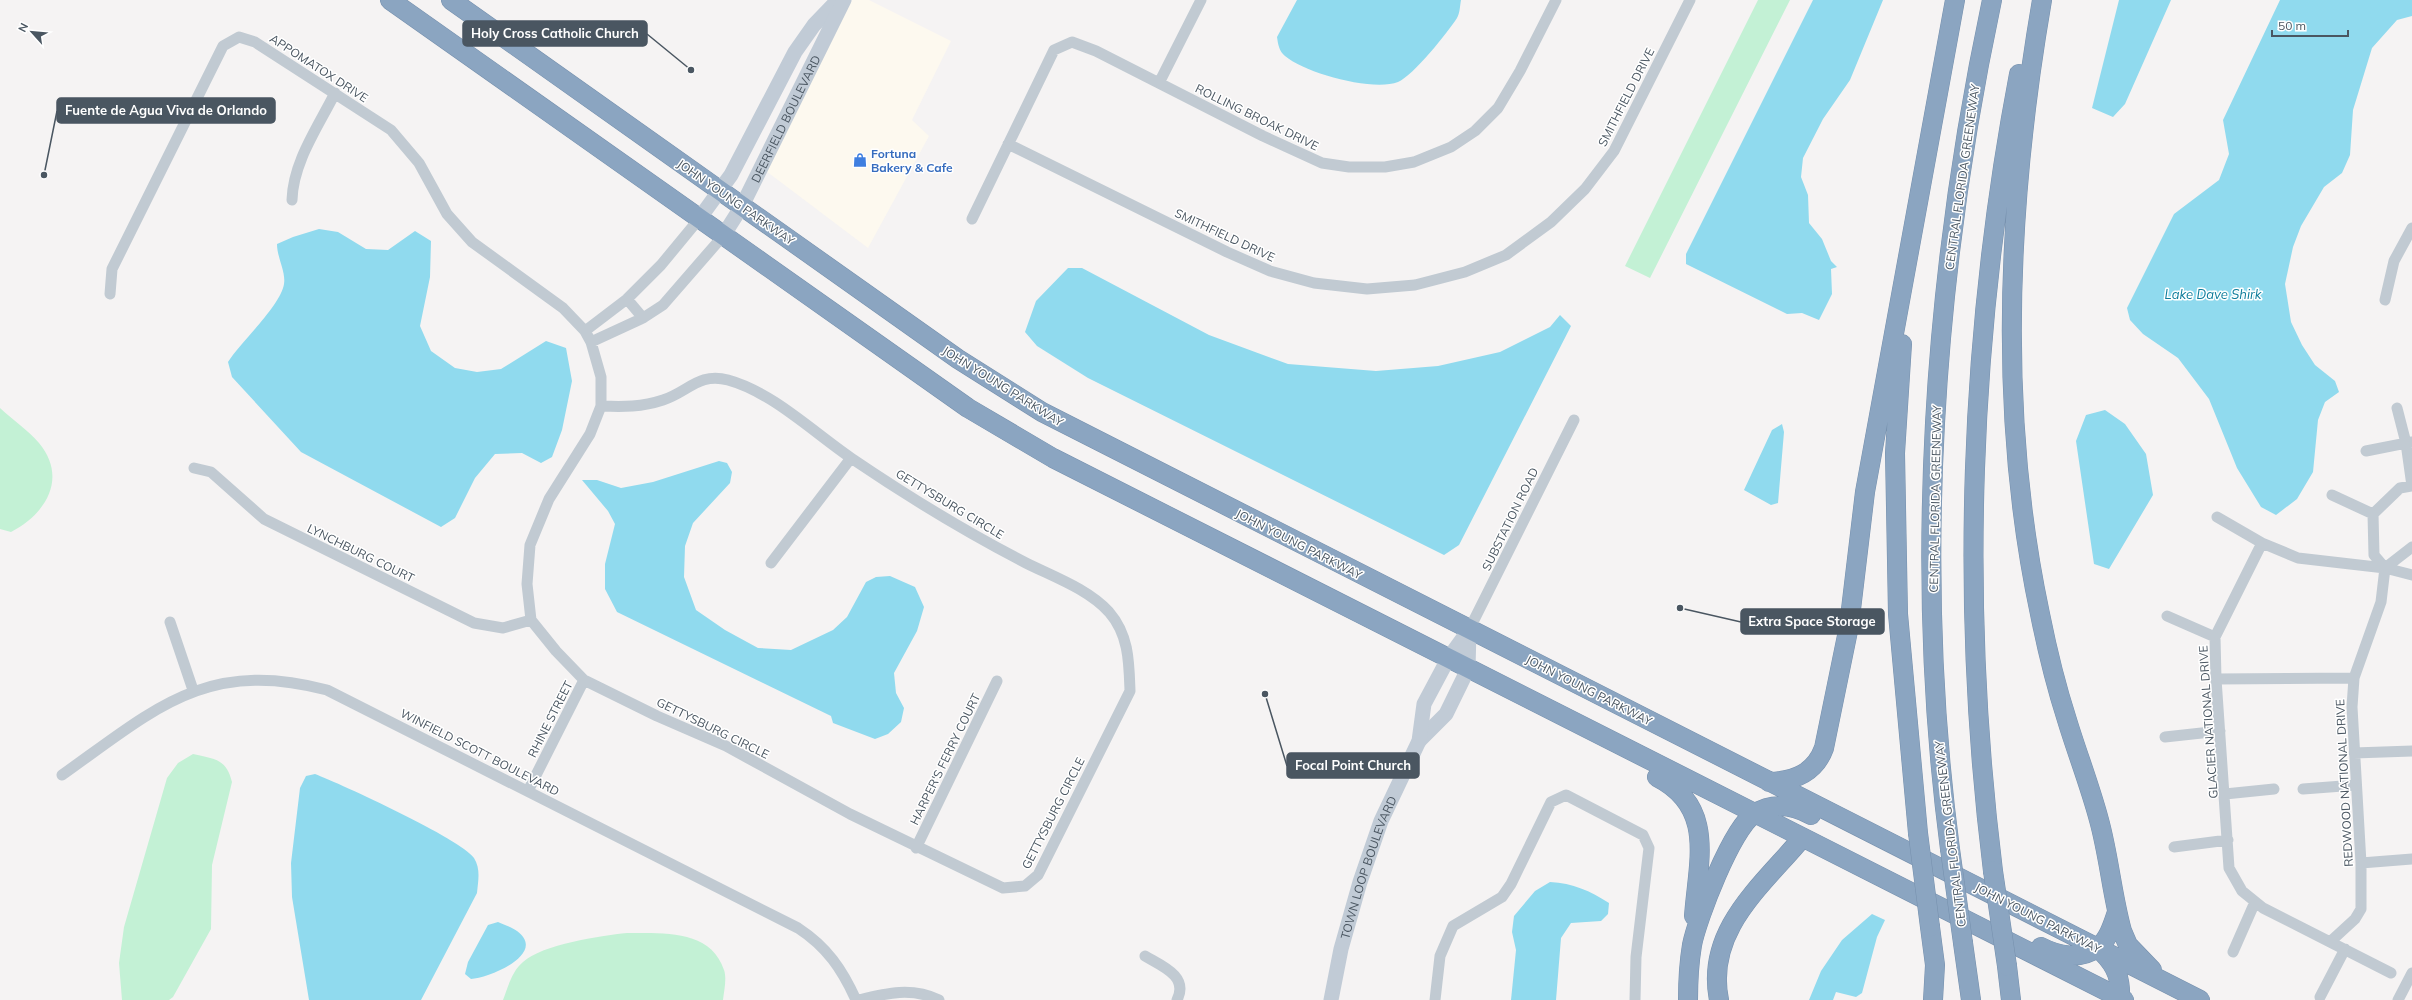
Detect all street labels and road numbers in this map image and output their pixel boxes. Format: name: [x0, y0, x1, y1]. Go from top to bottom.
street label: APPOMATOX DRIVE: [267, 31, 371, 105]
street label: SMITHFIELD DRIVE: [1595, 45, 1657, 149]
street label: DEERFIELD BOULEVARD: [747, 52, 823, 185]
street label: ROLLING BROAK DRIVE: [1193, 81, 1321, 153]
street label: CENTRAL FLORIDA GREENEWAY: [1942, 82, 1983, 271]
street label: JOHN YOUNG PARKWAY: [674, 156, 798, 249]
street label: SMITHFIELD DRIVE: [1173, 205, 1277, 265]
street label: JOHN YOUNG PARKWAY: [940, 343, 1067, 430]
street label: CENTRAL FLORIDA GREENEWAY: [1926, 404, 1944, 593]
street label: SUBSTATION ROAD: [1479, 465, 1541, 573]
street label: GETTYSBURG CIRCLE: [893, 466, 1007, 542]
street label: JOHN YOUNG PARKWAY: [1233, 506, 1365, 583]
street label: LYNCHBURG COURT: [305, 521, 418, 586]
street label: GLACIER NATIONAL DRIVE: [2195, 645, 2221, 799]
street label: JOHN YOUNG PARKWAY: [1523, 652, 1655, 729]
street label: RHINE STREET: [524, 678, 576, 760]
street label: HARPER'S FERRY COURT: [907, 690, 984, 827]
street label: GETTYSBURG CIRCLE: [654, 694, 772, 762]
street label: REDWOOD NATIONAL DRIVE: [2332, 699, 2356, 867]
street label: WINFIELD SCOTT BOULEVARD: [398, 705, 562, 799]
street label: CENTRAL FLORIDA GREENEWAY: [1931, 739, 1969, 928]
street label: GETTYSBURG CIRCLE: [1018, 755, 1088, 871]
street label: TOWN LOOP BOULEVARD: [1337, 793, 1399, 941]
street label: JOHN YOUNG PARKWAY: [1972, 880, 2104, 957]

